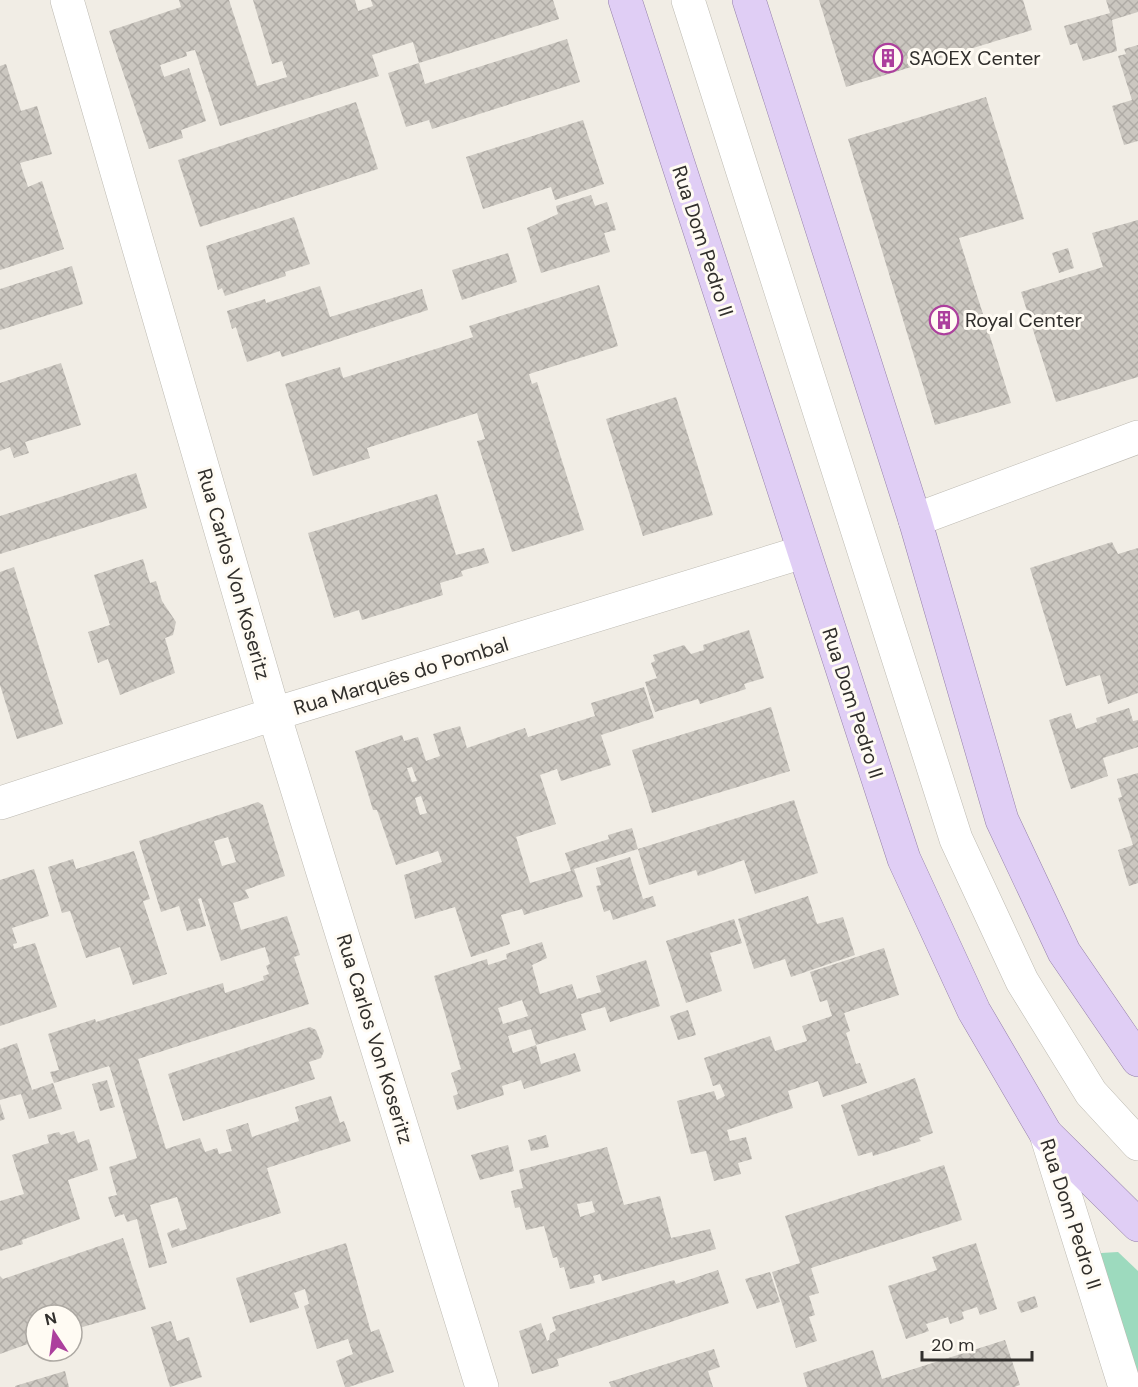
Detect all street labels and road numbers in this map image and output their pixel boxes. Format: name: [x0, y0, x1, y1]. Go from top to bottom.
street label: Rua Dom Pedro II: [666, 162, 740, 320]
street label: Rua Carlos Von Koseritz: [191, 466, 277, 682]
street label: Rua Dom Pedro II: [816, 624, 890, 782]
street label: Rua Marquês do Pombal: [290, 631, 512, 721]
street label: Rua Carlos Von Koseritz: [331, 931, 419, 1147]
street label: Rua Dom Pedro II: [1034, 1135, 1108, 1293]

